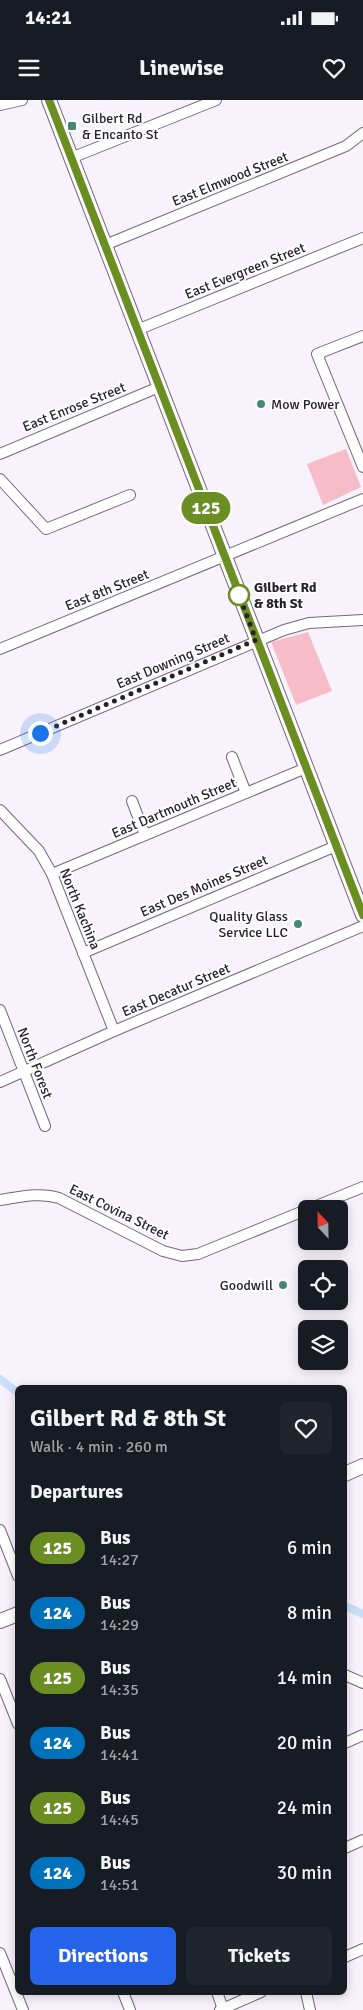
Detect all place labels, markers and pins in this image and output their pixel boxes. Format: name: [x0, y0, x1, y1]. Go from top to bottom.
place label: Gilbert Rd & Encanto St: [82, 110, 159, 143]
marker: Gilbert Rd & Encanto St: [66, 120, 78, 132]
place label: Mow Power: [271, 396, 340, 413]
marker: Mow Power: [255, 398, 267, 410]
place label: Gilbert Rd & 8th St: [254, 579, 317, 612]
marker: Gilbert Rd & 8th St: [228, 584, 250, 606]
place label: Quality Glass Service LLC: [209, 908, 288, 941]
marker: Quality Glass Service LLC: [292, 918, 304, 930]
place label: Goodwill: [220, 1277, 273, 1294]
marker: Goodwill: [277, 1279, 289, 1291]

